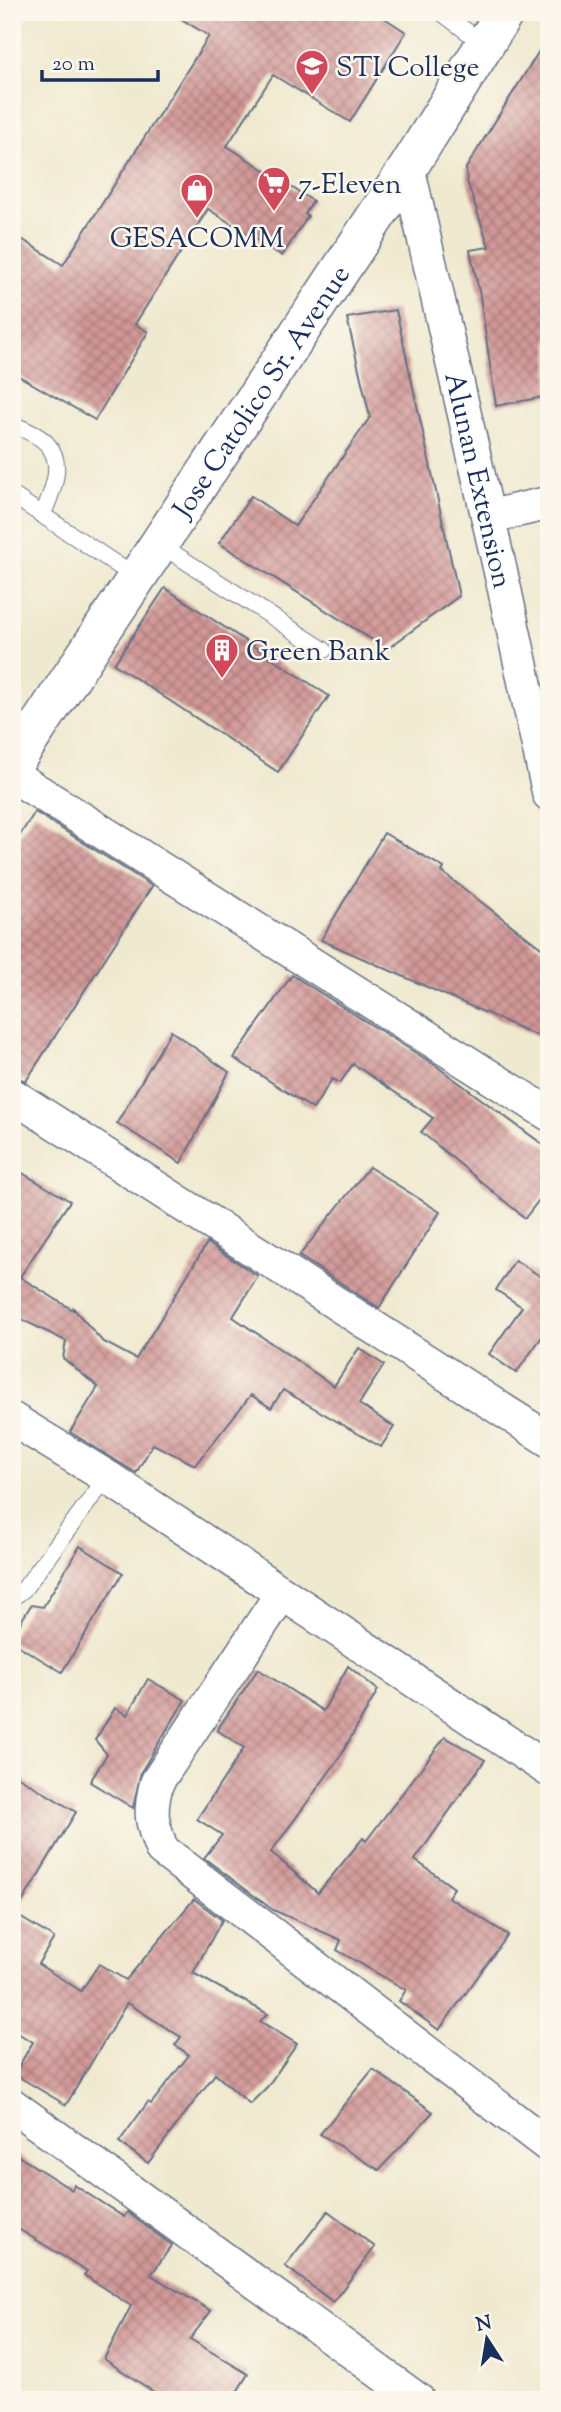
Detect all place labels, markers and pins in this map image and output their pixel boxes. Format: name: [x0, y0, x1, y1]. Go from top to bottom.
school or university icon: STI College: [293, 47, 331, 96]
place label: STI College: [336, 49, 479, 89]
supermarket icon: 7-Eleven: [255, 164, 293, 213]
place label: 7-Eleven: [298, 166, 402, 206]
shop icon: GESACOMM: [178, 171, 216, 220]
place label: GESACOMM: [110, 220, 285, 260]
building icon: Green Bank: [203, 631, 241, 680]
place label: Green Bank: [246, 633, 390, 673]

